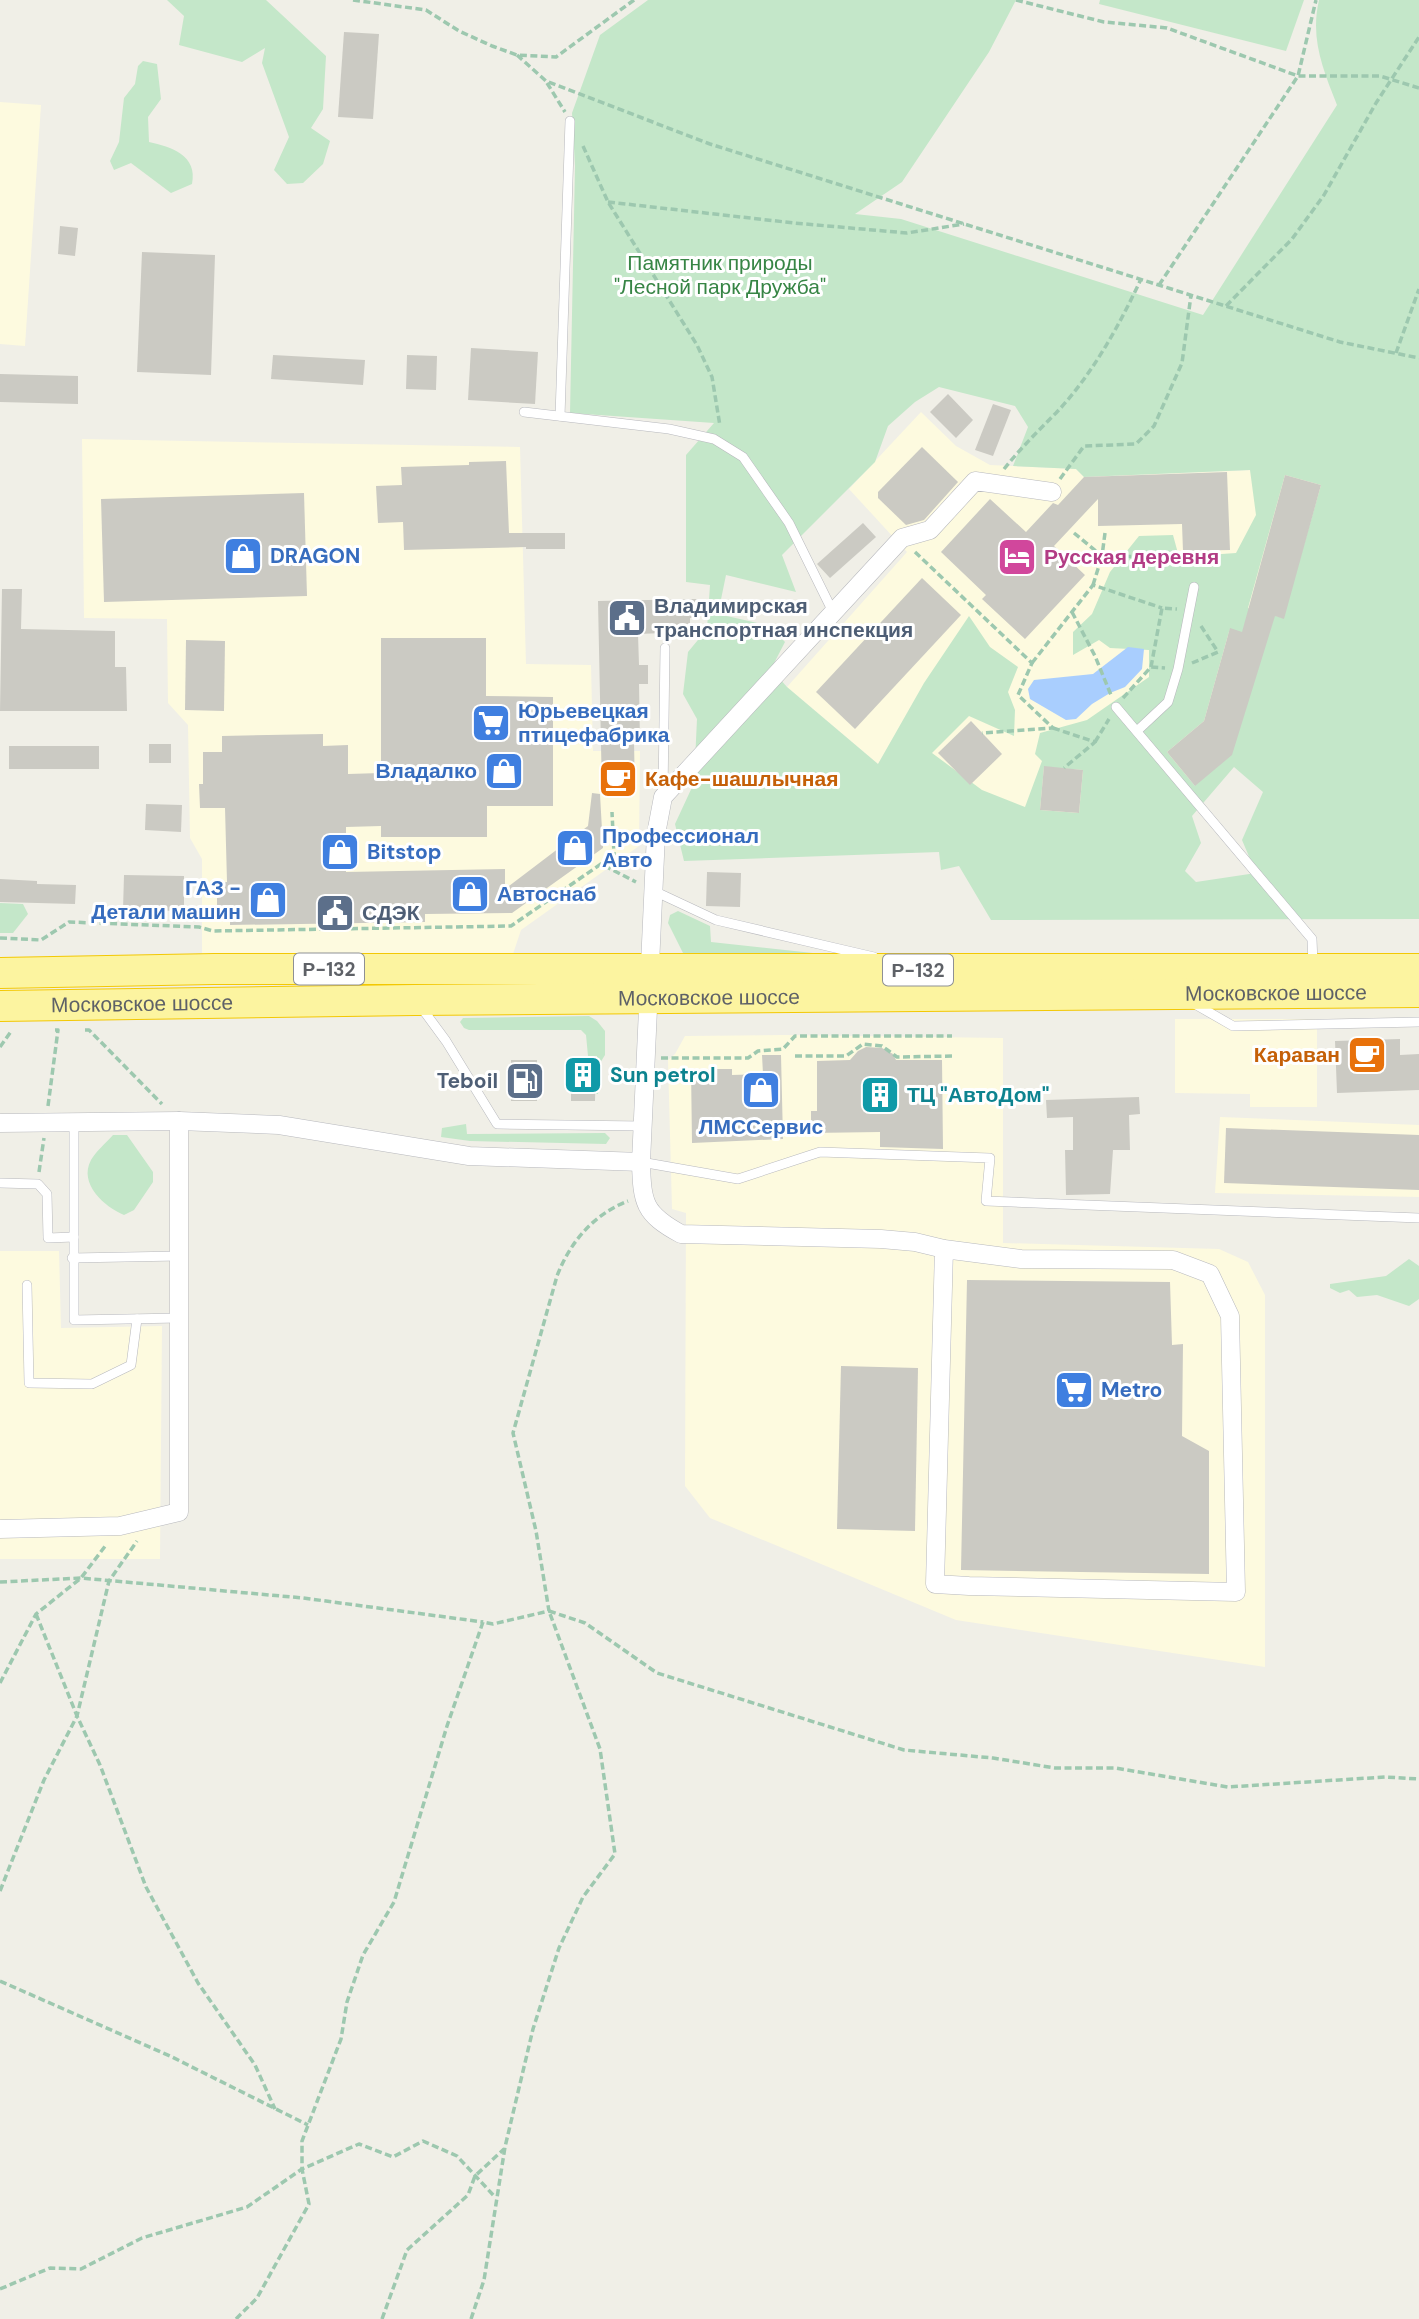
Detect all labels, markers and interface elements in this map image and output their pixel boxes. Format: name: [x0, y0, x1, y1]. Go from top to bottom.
park label: Памятник природы "Лесной парк Дружба": [614, 249, 826, 301]
shop icon: DRAGON: [222, 535, 264, 577]
hotel icon: Русская деревня: [996, 536, 1038, 578]
place label: DRAGON: [270, 542, 360, 570]
place label: Русская деревня: [1044, 543, 1219, 571]
place label: Владимирская транспортная инспекция: [654, 592, 913, 644]
public building icon: Владимирская транспортная инспекция: [606, 597, 648, 639]
place label: Юрьевецкая птицефабрика: [518, 697, 670, 749]
supermarket icon: Юрьевецкая птицефабрика: [470, 702, 512, 744]
shop icon: Владалко: [483, 750, 525, 792]
place label: Владалко: [375, 757, 477, 785]
cafe icon: Кафе-шашлычная: [597, 758, 639, 800]
place label: Кафе-шашлычная: [645, 765, 838, 793]
place label: Профессионал Авто: [602, 822, 759, 874]
shop icon: Профессионал Авто: [554, 827, 596, 869]
shop icon: Bitstop: [319, 831, 361, 873]
place label: Bitstop: [367, 838, 442, 866]
shop icon: Автоснаб: [449, 873, 491, 915]
place label: ГАЗ - Детали машин: [91, 874, 241, 926]
shop icon: ГАЗ - Детали машин: [247, 879, 289, 921]
place label: Автоснаб: [497, 880, 596, 908]
public building icon: СДЭК: [314, 892, 356, 934]
place label: СДЭК: [362, 899, 420, 927]
road number: Р-132: [294, 953, 364, 984]
road number: Р-132: [883, 954, 953, 986]
street label: Московское шоссе: [1185, 978, 1367, 1008]
street label: Московское шоссе: [618, 983, 800, 1012]
street label: Московское шоссе: [51, 989, 233, 1019]
cafe icon: Караван: [1346, 1034, 1388, 1076]
place label: Караван: [1254, 1041, 1340, 1069]
building icon: Sun petrol: [562, 1054, 604, 1096]
fuel station icon: Teboil: [504, 1060, 546, 1102]
place label: Sun petrol: [610, 1061, 716, 1089]
place label: Teboil: [437, 1067, 498, 1095]
shop icon: ЛМССервис: [740, 1069, 782, 1111]
building icon: ТЦ "АвтоДом": [859, 1074, 901, 1116]
place label: ТЦ "АвтоДом": [907, 1081, 1049, 1109]
place label: ЛМССервис: [699, 1113, 824, 1141]
supermarket icon: Metro: [1053, 1369, 1095, 1411]
place label: Metro: [1101, 1376, 1162, 1404]

